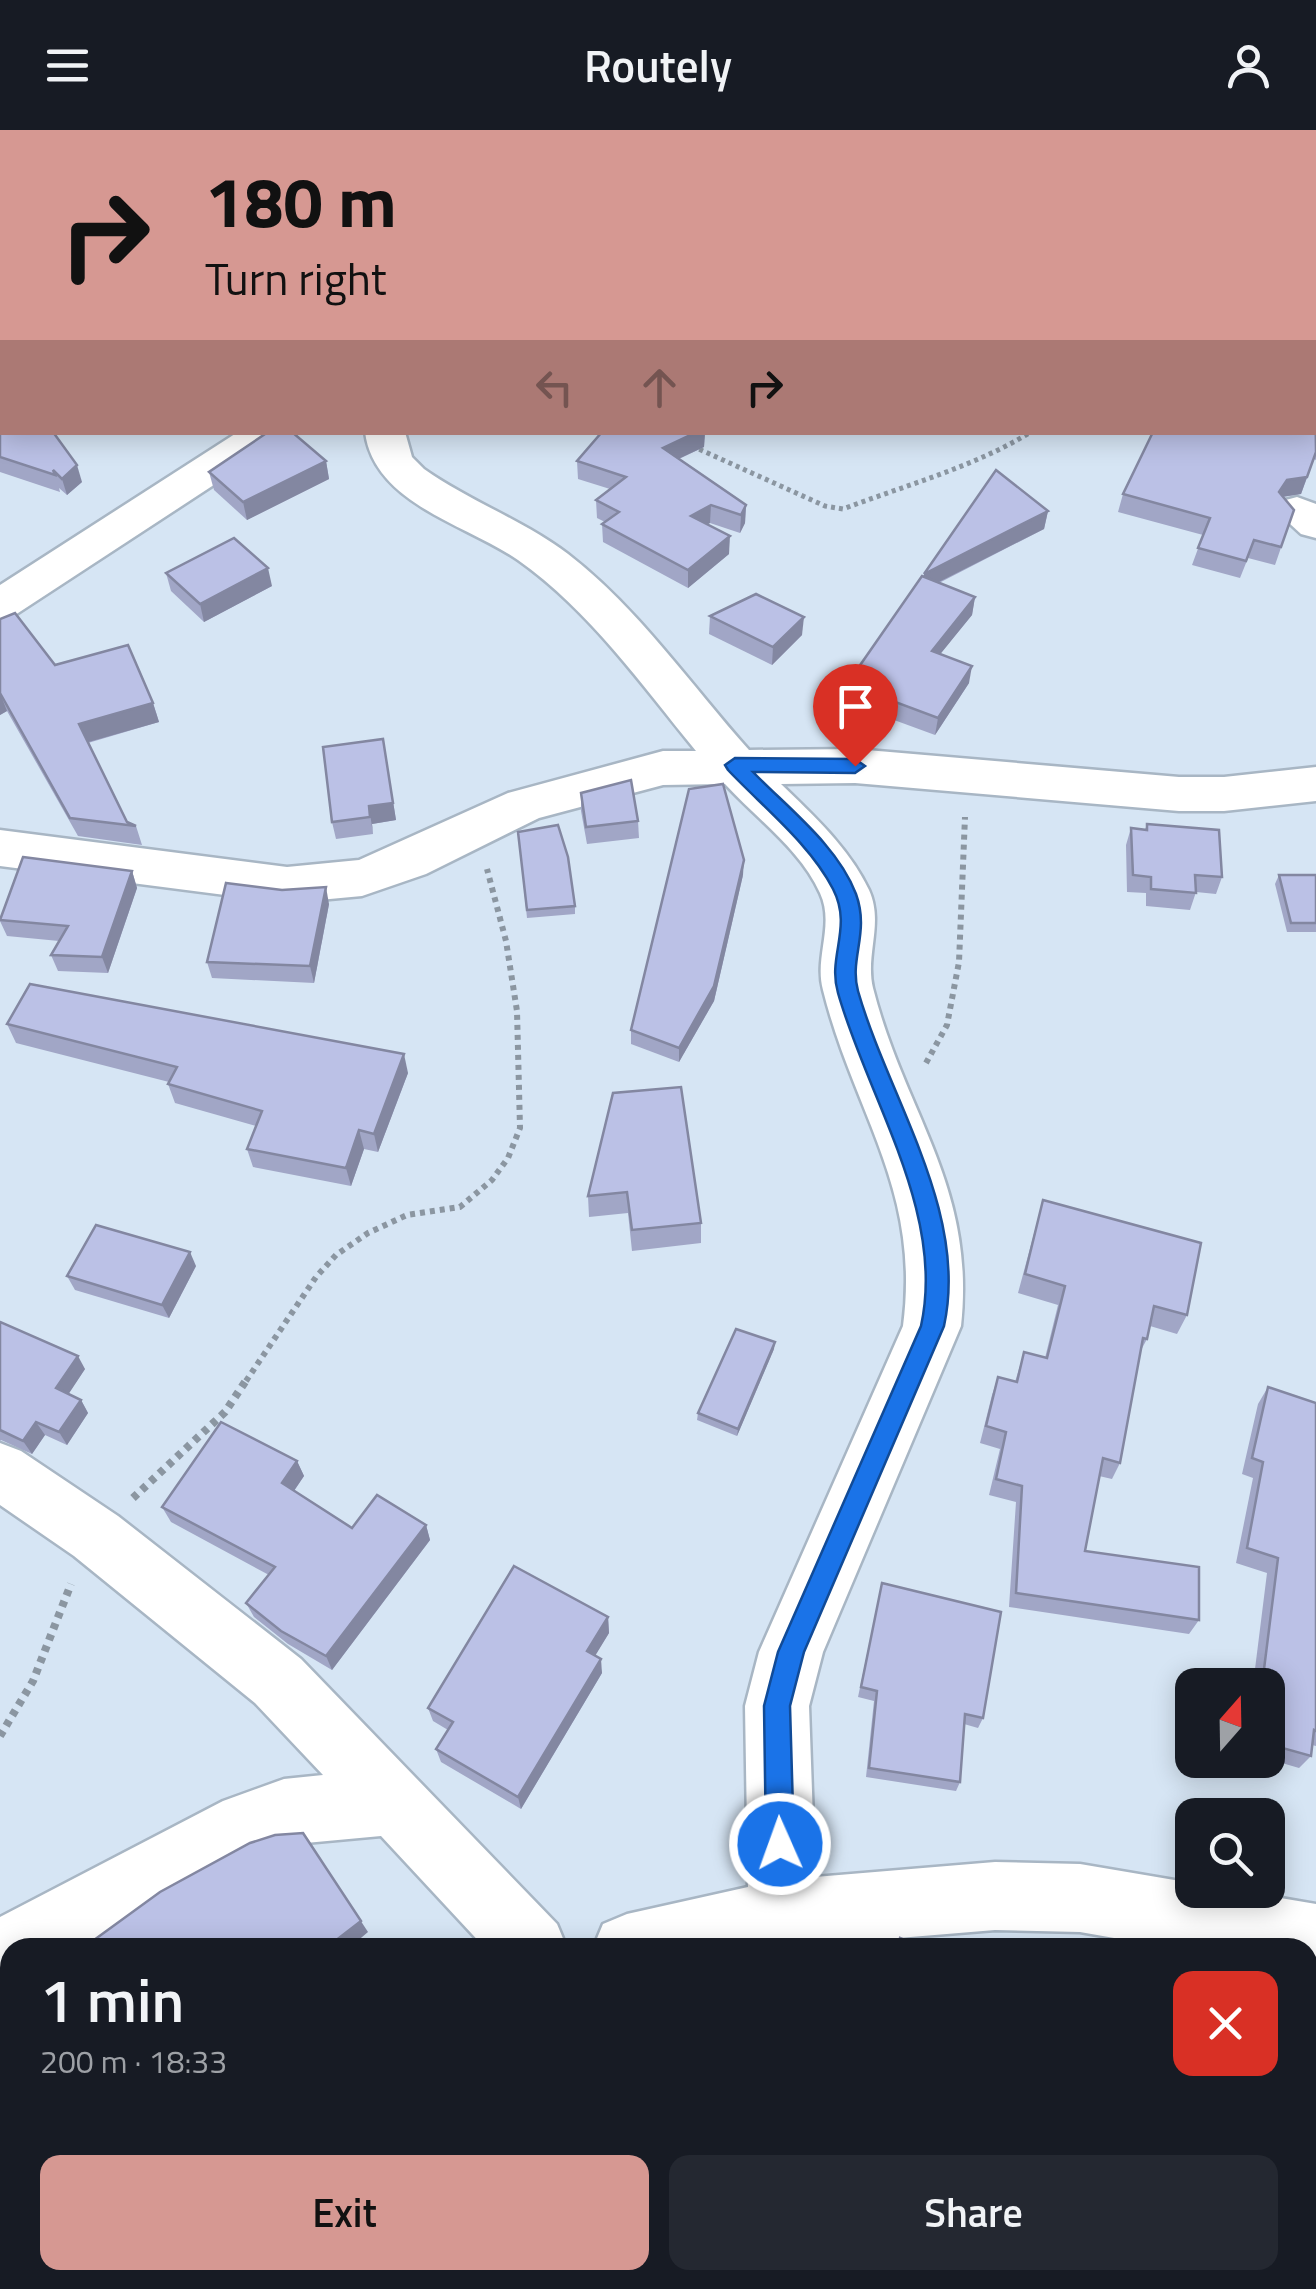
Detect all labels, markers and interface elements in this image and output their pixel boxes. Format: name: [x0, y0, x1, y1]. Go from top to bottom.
text: Routely: [584, 31, 732, 99]
icon: menu: [40, 38, 95, 93]
icon: person: [1221, 38, 1276, 93]
text: 180 m: [205, 148, 397, 254]
icon: right: [40, 170, 170, 300]
text: Turn right: [205, 244, 387, 312]
icon: left: [527, 360, 582, 415]
icon: ahead: [632, 360, 687, 415]
icon: right: [737, 360, 792, 415]
pin: [813, 664, 898, 767]
icon: arrive: [828, 679, 883, 734]
north arrow: [1175, 1668, 1285, 1778]
map controls: [1175, 1668, 1285, 1908]
position arrow: [728, 1792, 832, 1896]
button: search: [1175, 1798, 1285, 1908]
text: 1 min: [40, 1954, 184, 2045]
button: close: [1173, 1971, 1278, 2076]
text: 200 m · 18:33: [40, 2037, 227, 2085]
button: Exit: [40, 2155, 649, 2270]
button: Share: [669, 2155, 1278, 2270]

